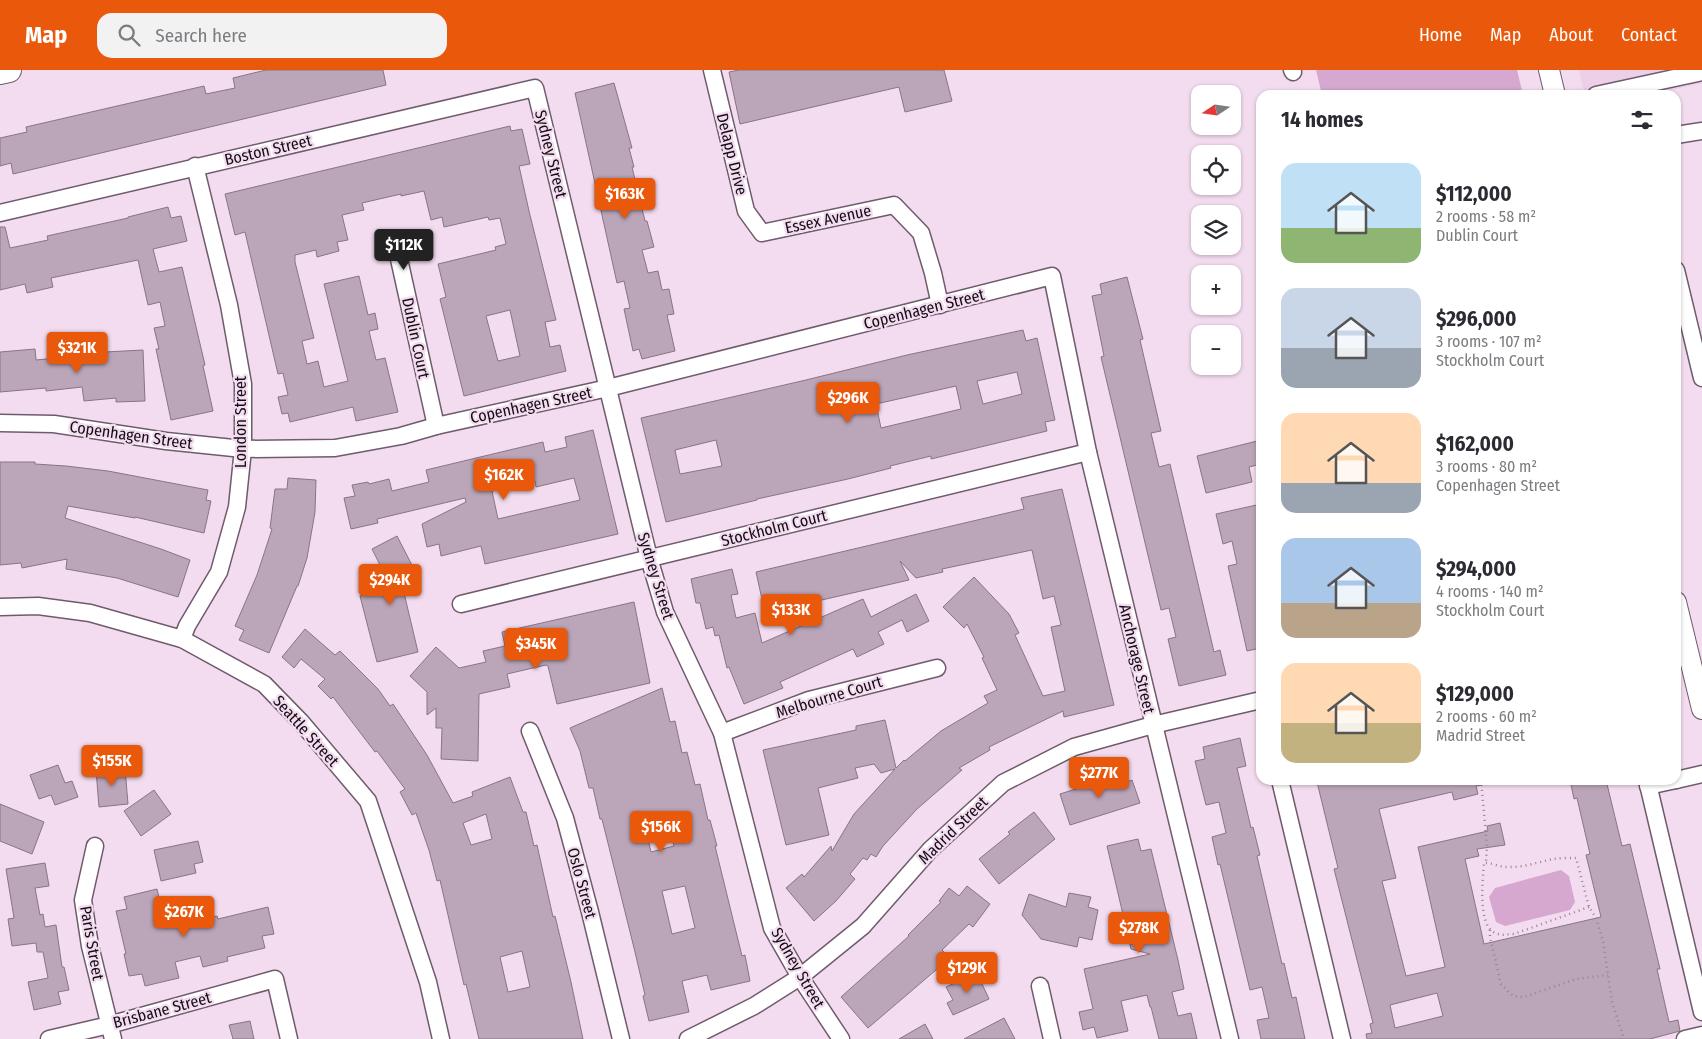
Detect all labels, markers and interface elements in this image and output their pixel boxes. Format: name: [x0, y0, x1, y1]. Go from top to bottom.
search box: [97, 13, 447, 58]
text: Map: [25, 21, 67, 49]
icon: search: [115, 21, 143, 49]
text: Search here: [155, 24, 247, 47]
text: Home: [1419, 24, 1462, 46]
text: Map: [1490, 24, 1521, 46]
text: About: [1549, 24, 1593, 46]
text: Contact: [1621, 24, 1677, 46]
north arrow: [1191, 85, 1241, 135]
map controls: [1191, 85, 1241, 375]
icon: filters: [1628, 106, 1656, 134]
text: 14 homes: [1281, 107, 1363, 133]
street label: Sydney Street: [531, 108, 571, 201]
street label: Delapp Drive: [713, 111, 751, 197]
street label: Boston Street: [223, 131, 314, 169]
button: locate: [1191, 145, 1241, 195]
pin: $163K: [590, 178, 660, 220]
text: $112,000: [1436, 181, 1512, 207]
icon: home: [1321, 183, 1381, 243]
text: $163K: [605, 184, 645, 203]
street label: Essex Avenue: [783, 201, 873, 237]
button: layers: [1191, 205, 1241, 255]
text: 2 rooms · 58 m²: [1436, 207, 1536, 226]
text: Dublin Court: [1436, 226, 1518, 245]
pin: $112K: [369, 228, 439, 271]
text: $112K: [385, 235, 423, 254]
button: +: [1191, 265, 1241, 315]
street label: Copenhagen Street: [862, 285, 987, 333]
street label: Dublin Court: [398, 296, 434, 381]
text: $296,000: [1436, 306, 1517, 332]
icon: home: [1321, 308, 1381, 368]
button: −: [1191, 325, 1241, 375]
pin: $321K: [42, 332, 112, 374]
text: 3 rooms · 107 m²: [1436, 332, 1542, 351]
text: $321K: [58, 338, 96, 357]
text: Stockholm Court: [1436, 351, 1544, 370]
street label: London Street: [231, 375, 250, 468]
pin: $296K: [813, 382, 883, 424]
street label: Copenhagen Street: [468, 383, 594, 427]
text: $296K: [827, 388, 869, 407]
street label: Copenhagen Street: [68, 417, 194, 453]
text: $162,000: [1436, 431, 1514, 457]
icon: home: [1321, 433, 1381, 493]
text: 3 rooms · 80 m²: [1436, 457, 1537, 476]
pin: $162K: [469, 458, 539, 501]
text: $162K: [484, 465, 524, 484]
text: Copenhagen Street: [1436, 476, 1560, 495]
street label: Stockholm Court: [719, 506, 830, 550]
street label: Sydney Street: [634, 530, 678, 623]
text: $294,000: [1436, 556, 1516, 582]
icon: home: [1321, 558, 1381, 618]
pin: $294K: [355, 564, 425, 606]
text: $294K: [370, 570, 410, 589]
text: 4 rooms · 140 m²: [1436, 582, 1544, 601]
pin: $133K: [756, 594, 826, 636]
text: $133K: [772, 600, 810, 619]
text: Stockholm Court: [1436, 601, 1544, 620]
street label: Anchorage Street: [1115, 602, 1159, 716]
pin: $345K: [501, 628, 571, 670]
text: $345K: [516, 634, 556, 653]
street label: Melbourne Court: [774, 672, 885, 722]
text: $129,000: [1436, 681, 1514, 707]
icon: home: [1321, 683, 1381, 743]
street label: Seattle Street: [269, 692, 343, 771]
text: 2 rooms · 60 m²: [1436, 707, 1537, 726]
text: Madrid Street: [1436, 726, 1525, 745]
pin: $155K: [77, 744, 147, 787]
text: $155K: [92, 751, 132, 770]
pin: $277K: [1064, 756, 1134, 799]
text: $277K: [1080, 763, 1118, 782]
street label: Madrid Street: [914, 792, 992, 868]
pin: $156K: [626, 810, 696, 853]
text: $156K: [641, 817, 681, 836]
street label: Oslo Street: [563, 846, 601, 921]
pin: $267K: [149, 896, 219, 938]
text: $267K: [164, 902, 204, 921]
street label: Paris Street: [76, 904, 108, 982]
pin: $278K: [1104, 912, 1174, 954]
text: $278K: [1119, 918, 1159, 937]
street label: Sydney Street: [767, 924, 829, 1012]
pin: $129K: [932, 952, 1002, 994]
text: $129K: [947, 958, 987, 977]
street label: Brisbane Street: [111, 988, 214, 1032]

